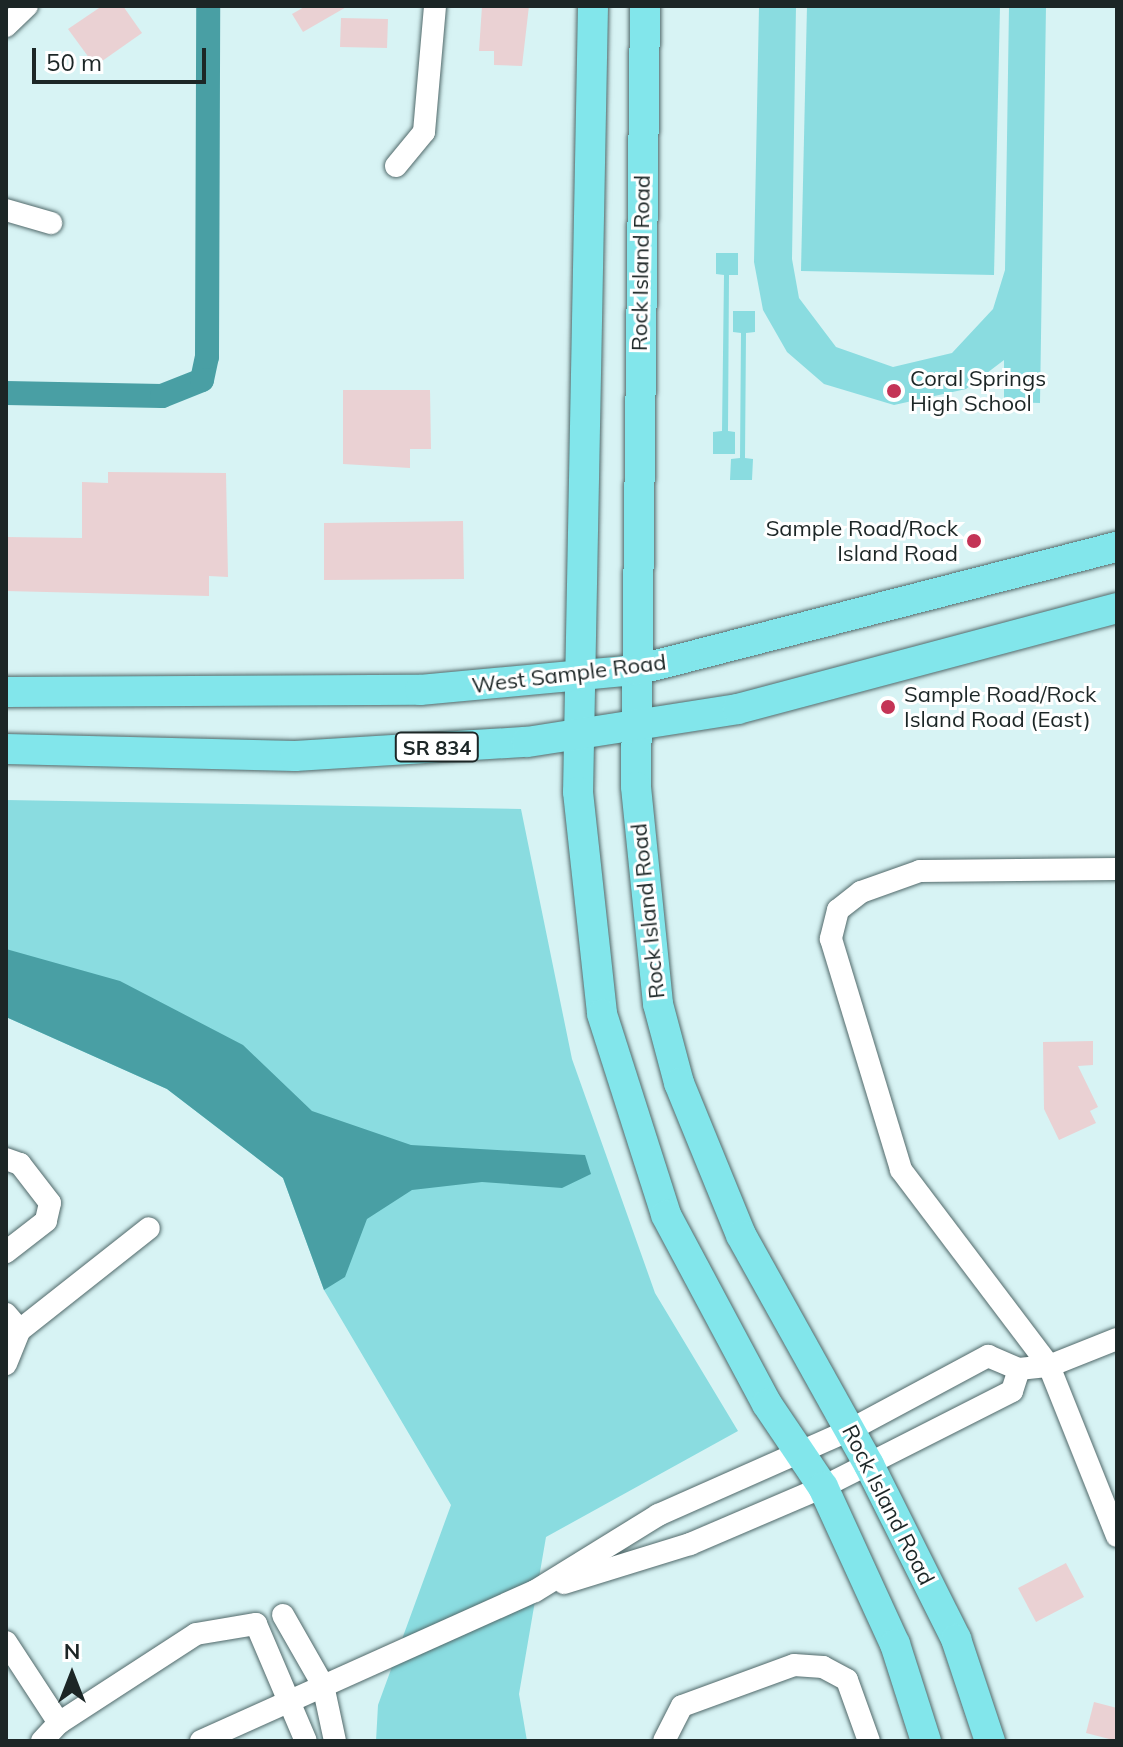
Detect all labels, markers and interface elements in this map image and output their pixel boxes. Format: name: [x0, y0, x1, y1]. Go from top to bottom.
scale bar: [36, 32, 210, 82]
text: 50 m: [46, 47, 102, 77]
street label: Rock Island Road: [626, 175, 656, 351]
place label: Coral Springs High School: [910, 365, 1046, 416]
marker: Coral Springs High School: [885, 382, 903, 400]
place label: Sample Road/Rock Island Road: [766, 515, 958, 566]
marker: Sample Road/Rock Island Road: [965, 532, 983, 550]
street label: West Sample Road: [470, 649, 668, 699]
place label: Sample Road/Rock Island Road (East): [904, 681, 1096, 732]
marker: Sample Road/Rock Island Road (East): [879, 698, 897, 716]
road number: SR 834: [393, 731, 481, 763]
street label: Rock Island Road: [626, 822, 670, 1000]
street label: Rock Island Road: [836, 1420, 940, 1590]
north arrow: [32, 1635, 112, 1715]
text: N: [64, 1637, 80, 1665]

